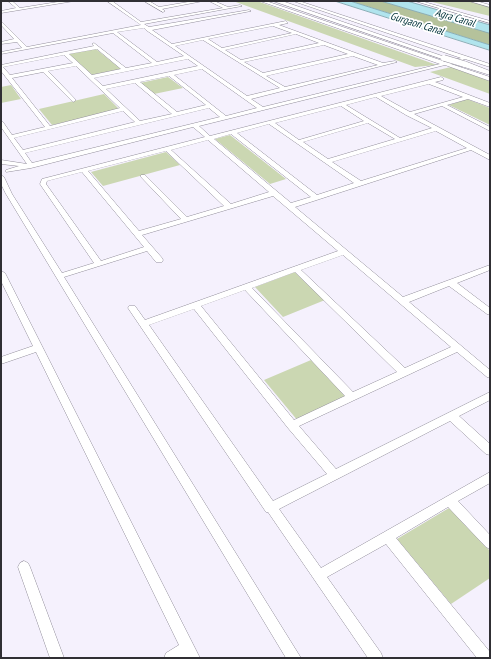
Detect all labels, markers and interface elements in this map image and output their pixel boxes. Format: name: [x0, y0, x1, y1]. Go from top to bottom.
water label: Agra Canal: [434, 6, 476, 30]
water label: Gurgaon Canal: [389, 10, 445, 38]

